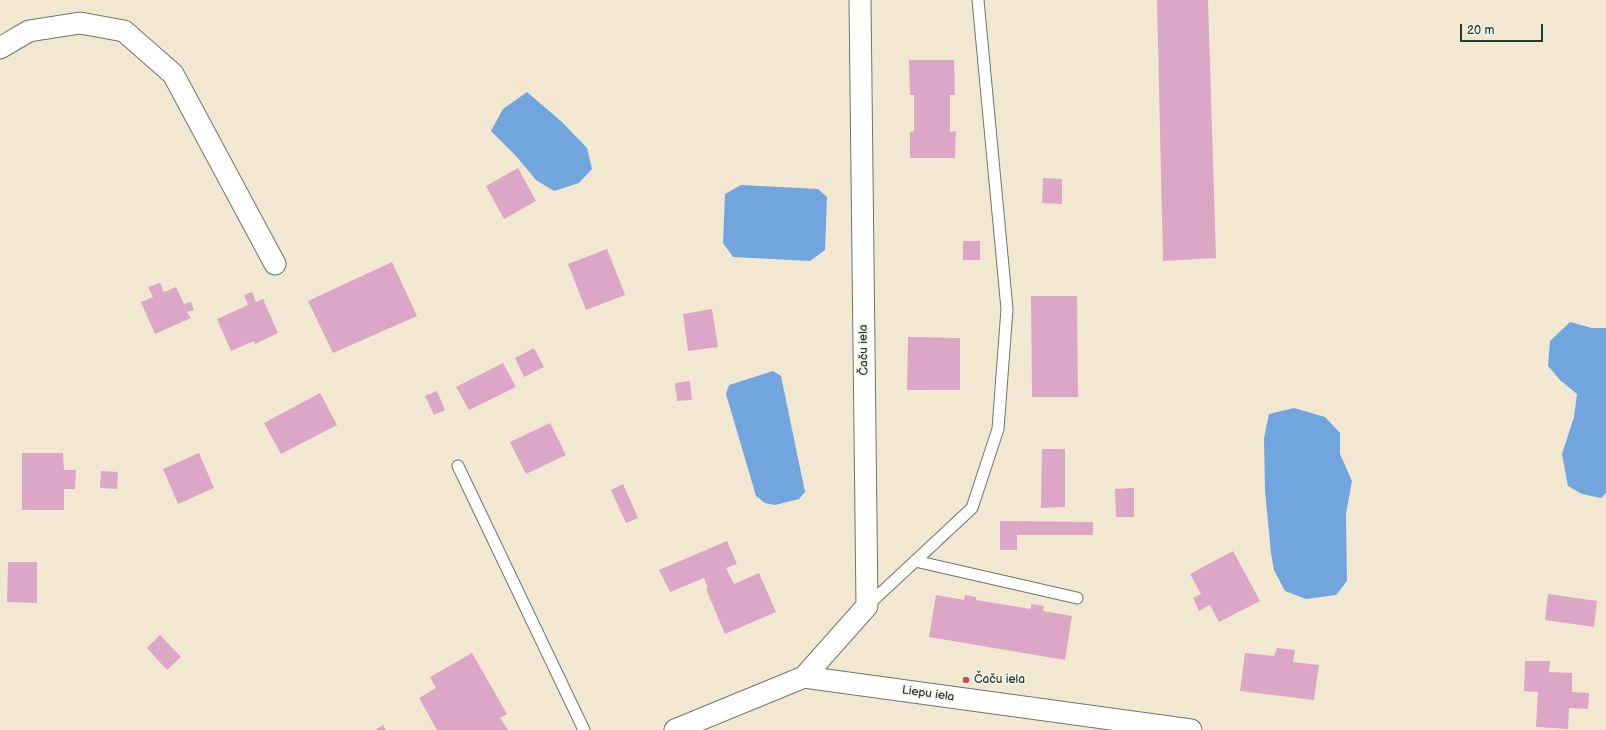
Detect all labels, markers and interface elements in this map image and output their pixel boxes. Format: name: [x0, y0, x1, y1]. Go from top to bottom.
scale bar: [1462, 16, 1545, 42]
text: 20 m: [1467, 23, 1494, 38]
street label: Čaču iela: [856, 324, 872, 376]
place label: Čaču iela: [974, 673, 1025, 687]
marker: Čaču iela: [961, 675, 971, 685]
street label: Liepu iela: [901, 683, 955, 705]

